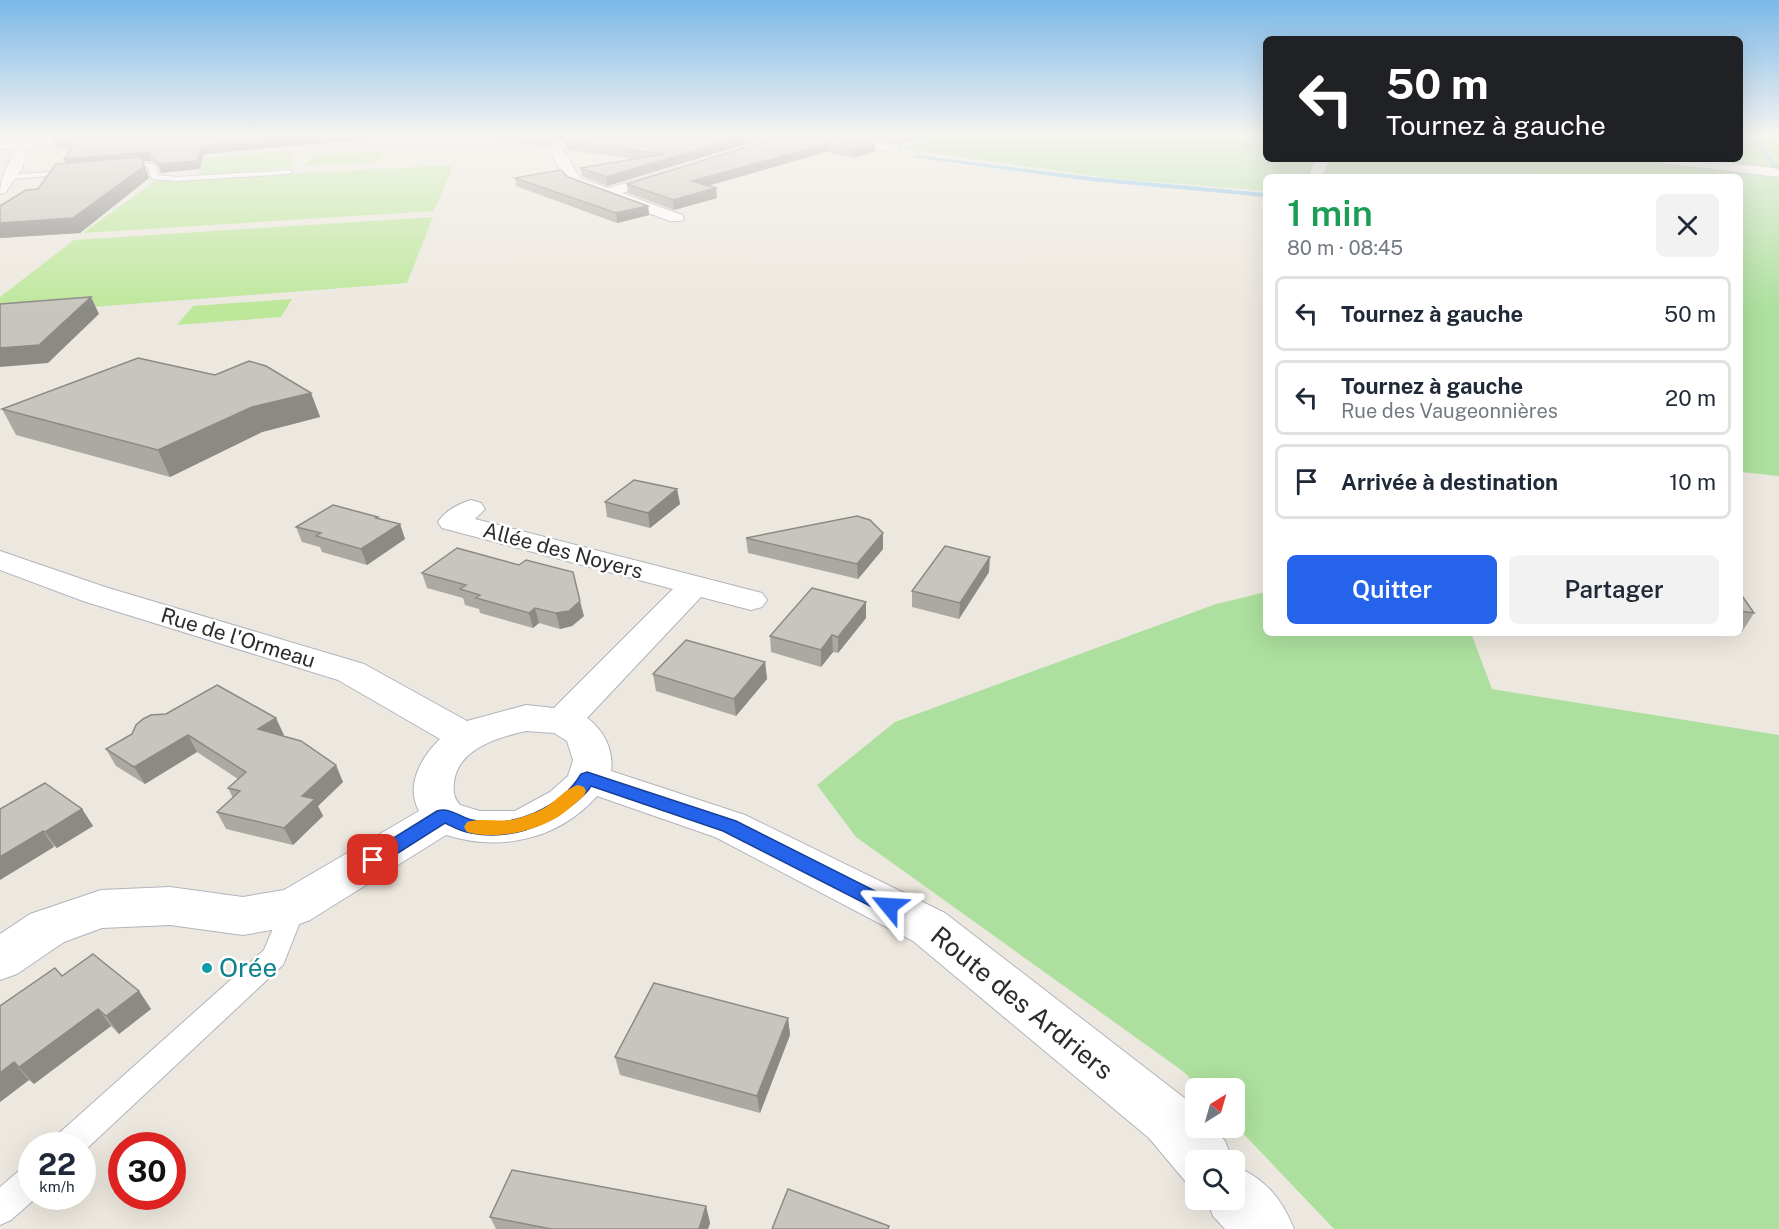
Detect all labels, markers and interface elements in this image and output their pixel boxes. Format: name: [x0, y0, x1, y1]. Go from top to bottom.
text: 50 m: [1386, 59, 1489, 108]
icon: left: [1287, 60, 1365, 138]
text: Tournez à gauche: [1386, 109, 1606, 141]
text: 1 min: [1287, 192, 1373, 234]
button: close: [1656, 194, 1719, 257]
text: 80 m · 08:45: [1287, 236, 1403, 260]
icon: left: [1290, 297, 1323, 330]
text: Tournez à gauche: [1341, 301, 1523, 327]
text: 50 m: [1664, 301, 1716, 327]
text: Tournez à gauche: [1341, 373, 1523, 399]
icon: left: [1290, 381, 1323, 414]
text: 20 m: [1665, 385, 1716, 411]
text: Rue des Vaugeonnières: [1341, 399, 1558, 423]
icon: arrive: [1290, 465, 1323, 498]
text: Arrivée à destination: [1341, 469, 1558, 495]
text: 10 m: [1669, 469, 1716, 495]
street label: Allée des Noyers: [480, 517, 646, 584]
button: Quitter: [1287, 555, 1497, 624]
button: Partager: [1509, 555, 1719, 624]
street label: Rue de l'Ormeau: [158, 602, 318, 673]
pin: [347, 834, 398, 885]
icon: arrive: [356, 843, 389, 876]
position arrow: [857, 874, 921, 938]
street label: Route des Ardriers: [925, 920, 1120, 1086]
place label: Orée: [219, 952, 277, 983]
marker: Orée: [200, 961, 214, 975]
north arrow: [1185, 1078, 1245, 1138]
map controls: [1185, 1078, 1245, 1210]
speed limit sign: 30: [108, 1132, 186, 1210]
text: 22: [38, 1146, 76, 1182]
button: search: [1185, 1150, 1245, 1210]
text: km/h: [39, 1178, 75, 1195]

